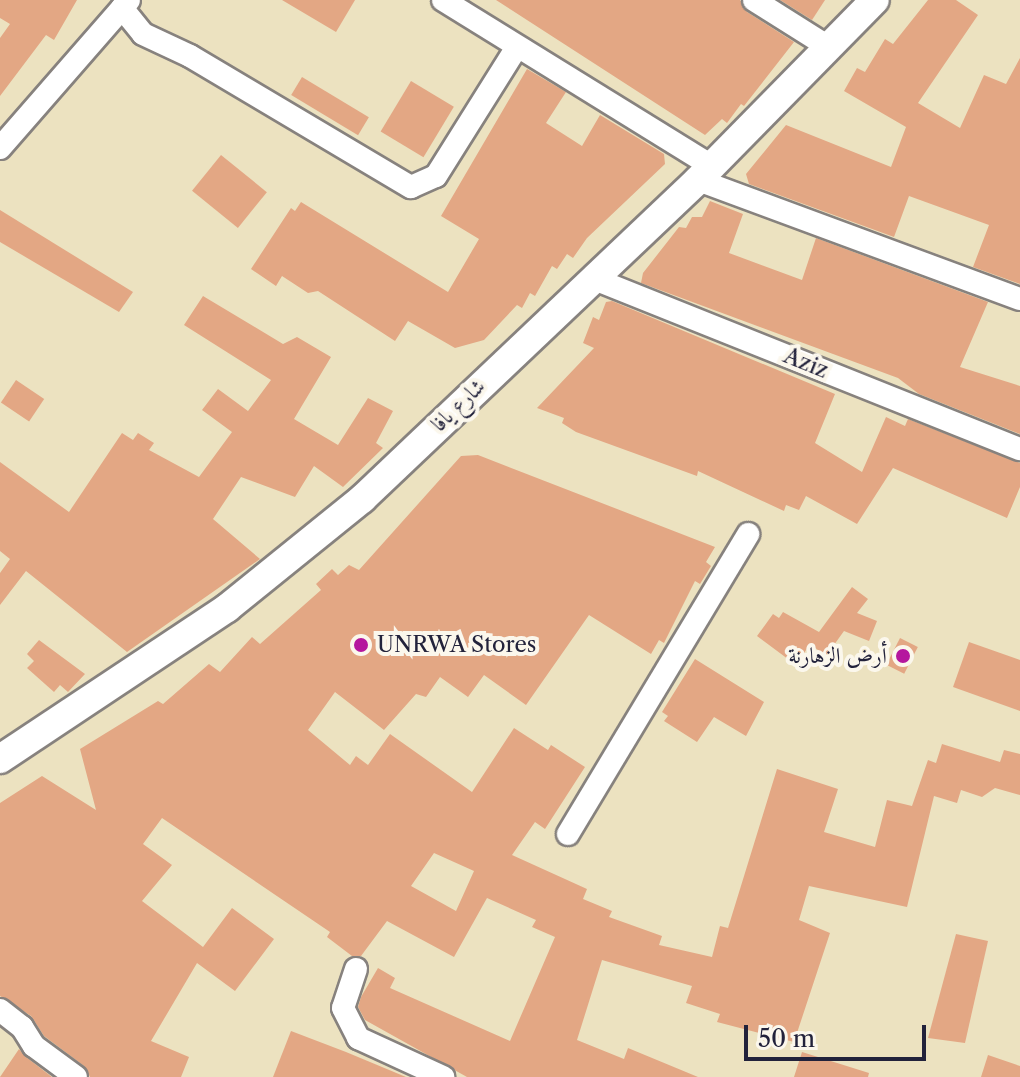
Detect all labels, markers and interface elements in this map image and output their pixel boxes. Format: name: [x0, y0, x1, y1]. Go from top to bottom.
street label: Aziz: [780, 342, 832, 384]
street label: شارع يافا: [426, 373, 490, 437]
place label: UNRWA Stores: [377, 632, 537, 658]
marker: UNRWA Stores: [352, 636, 370, 654]
place label: أرض الزهارنة: [788, 643, 887, 669]
marker: أرض الزهارنة: [894, 647, 912, 665]
scale bar: [748, 1009, 930, 1059]
text: 50 m: [758, 1024, 815, 1053]

